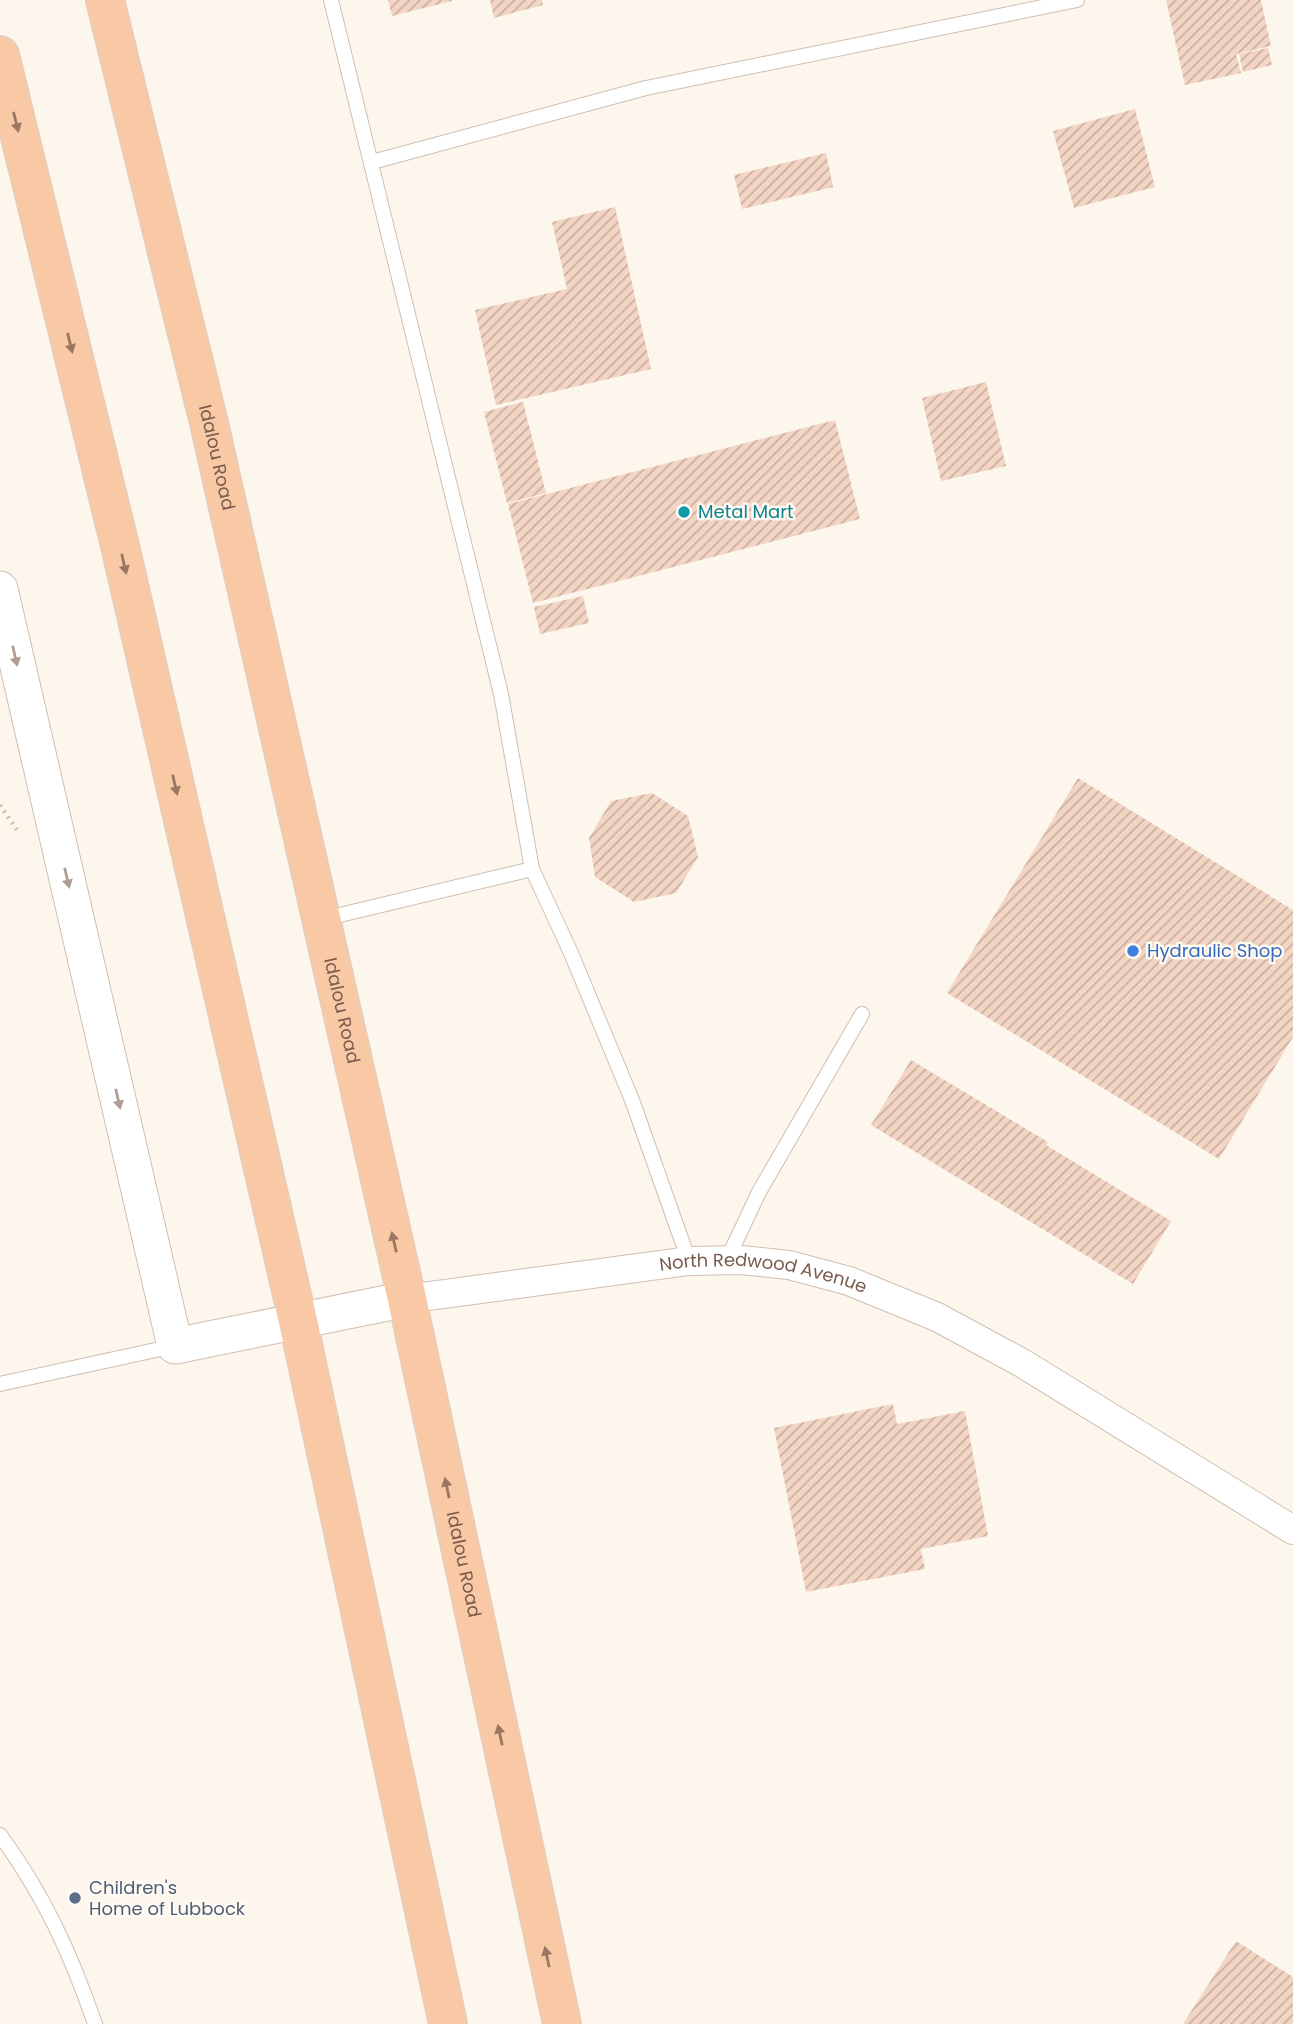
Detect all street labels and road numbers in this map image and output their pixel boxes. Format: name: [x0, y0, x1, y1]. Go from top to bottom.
street label: Idalou Road: [193, 402, 241, 513]
street label: Idalou Road: [318, 955, 366, 1066]
street label: North Redwood Avenue: [658, 1246, 871, 1299]
street label: Idalou Road: [441, 1509, 488, 1620]

